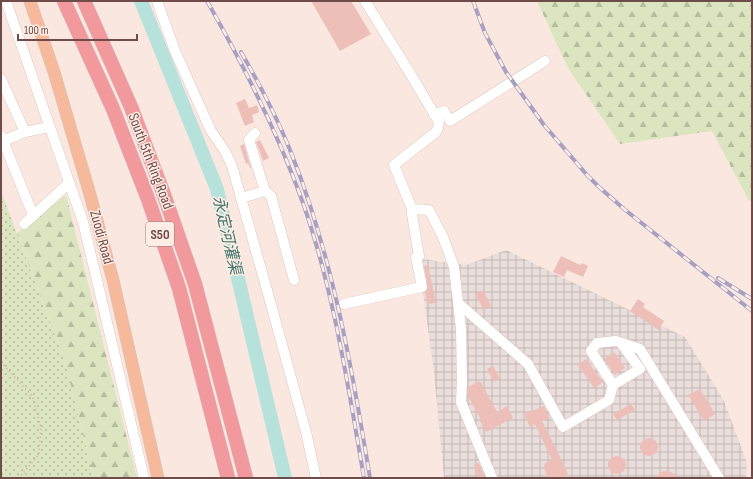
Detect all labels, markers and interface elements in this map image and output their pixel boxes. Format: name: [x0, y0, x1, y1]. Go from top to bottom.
scale bar: [18, 16, 137, 42]
text: 100 m: [24, 23, 49, 38]
street label: South 5th Ring Road: [124, 111, 178, 212]
water label: 永定河灌渠: [208, 194, 245, 278]
street label: Zuodi Road: [85, 208, 118, 266]
road number: S50: [146, 222, 174, 246]

